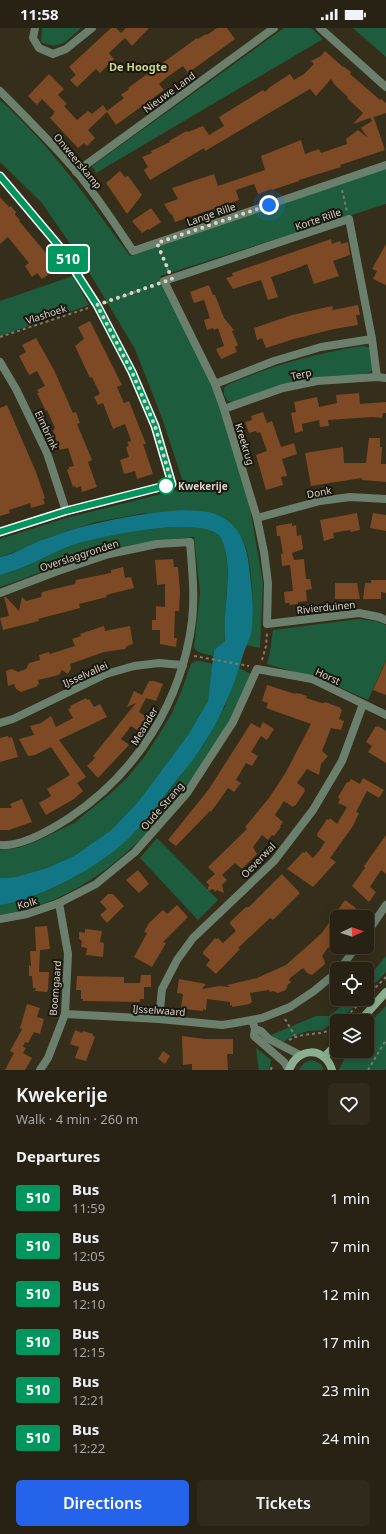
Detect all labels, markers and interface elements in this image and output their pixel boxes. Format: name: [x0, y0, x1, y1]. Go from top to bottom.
text: 11:58: [20, 4, 59, 24]
district label: De Hoogte: [109, 59, 167, 74]
street label: Nieuwe Land: [140, 68, 198, 116]
street label: Onweerskamp: [51, 130, 105, 192]
your location: [259, 195, 279, 215]
street label: Lange Rille: [185, 199, 238, 229]
street label: Korte Rille: [293, 204, 343, 233]
line badge: 510: [45, 246, 91, 272]
text: 510: [56, 249, 80, 268]
street label: Vlashoek: [24, 301, 69, 327]
street label: Terp: [289, 365, 313, 383]
street label: Eimbrink: [32, 408, 62, 453]
street label: Kreekrug: [232, 421, 258, 467]
marker: Kwekerije: [157, 477, 175, 495]
place label: Kwekerije: [178, 479, 228, 493]
street label: Donk: [305, 483, 333, 501]
street label: Overslaggronden: [38, 536, 120, 574]
street label: Rivierduinen: [296, 597, 356, 617]
street label: IJsselvallei: [60, 658, 110, 690]
street label: Horst: [313, 664, 343, 688]
street label: Meander: [127, 704, 161, 748]
street label: Oude Strang: [137, 779, 187, 833]
street label: Oeverwal: [238, 839, 278, 881]
street label: Kolk: [15, 893, 39, 913]
north arrow: [330, 910, 374, 954]
map controls: [330, 910, 374, 1058]
street label: Boomgaard: [46, 960, 64, 1016]
button: locate: [330, 962, 374, 1006]
street label: IJsselwaard: [132, 1001, 186, 1019]
button: layers: [330, 1014, 374, 1058]
text: Kwekerije: [16, 1082, 108, 1108]
button: heart: [328, 1083, 370, 1125]
text: Walk · 4 min · 260 m: [16, 1110, 138, 1128]
text: Departures: [16, 1146, 100, 1166]
text: Bus: [72, 1179, 99, 1199]
text: 510: [26, 1188, 50, 1207]
text: 1 min: [330, 1188, 370, 1208]
text: 11:59: [72, 1199, 105, 1217]
text: Bus: [72, 1227, 99, 1247]
text: 510: [26, 1236, 50, 1255]
text: 7 min: [330, 1236, 370, 1256]
text: 12:05: [72, 1247, 105, 1265]
text: Bus: [72, 1275, 99, 1295]
text: 510: [26, 1284, 50, 1303]
text: 12 min: [322, 1284, 370, 1304]
text: 12:10: [72, 1295, 105, 1313]
text: Bus: [72, 1323, 99, 1343]
text: 510: [26, 1332, 50, 1351]
text: 17 min: [322, 1332, 370, 1352]
text: 12:15: [72, 1343, 105, 1361]
text: Bus: [72, 1371, 99, 1391]
text: 510: [26, 1380, 50, 1399]
text: 23 min: [322, 1380, 370, 1400]
text: 12:21: [72, 1391, 105, 1409]
text: Bus: [72, 1419, 99, 1439]
text: 510: [26, 1428, 50, 1447]
text: 24 min: [322, 1428, 370, 1448]
text: 12:22: [72, 1439, 105, 1457]
button: Directions: [16, 1480, 189, 1526]
button: Tickets: [197, 1480, 370, 1526]

